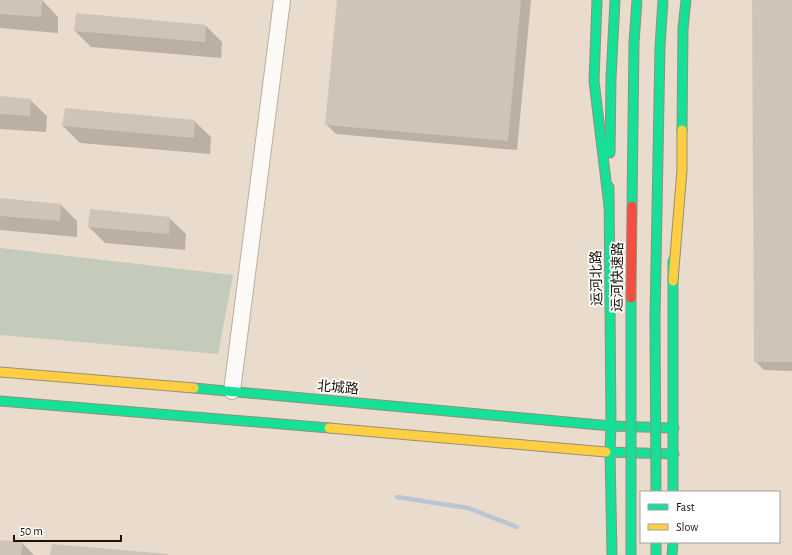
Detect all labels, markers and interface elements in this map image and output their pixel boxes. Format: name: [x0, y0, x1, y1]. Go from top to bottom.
street label: 运河快速路: [609, 242, 626, 312]
street label: 运河北路: [588, 250, 604, 306]
street label: 北城路: [316, 377, 360, 397]
legend: [640, 491, 780, 543]
text: Fast: [676, 501, 695, 513]
scale bar: [14, 517, 121, 543]
text: Slow: [676, 521, 698, 533]
text: 50 m: [20, 525, 43, 537]

